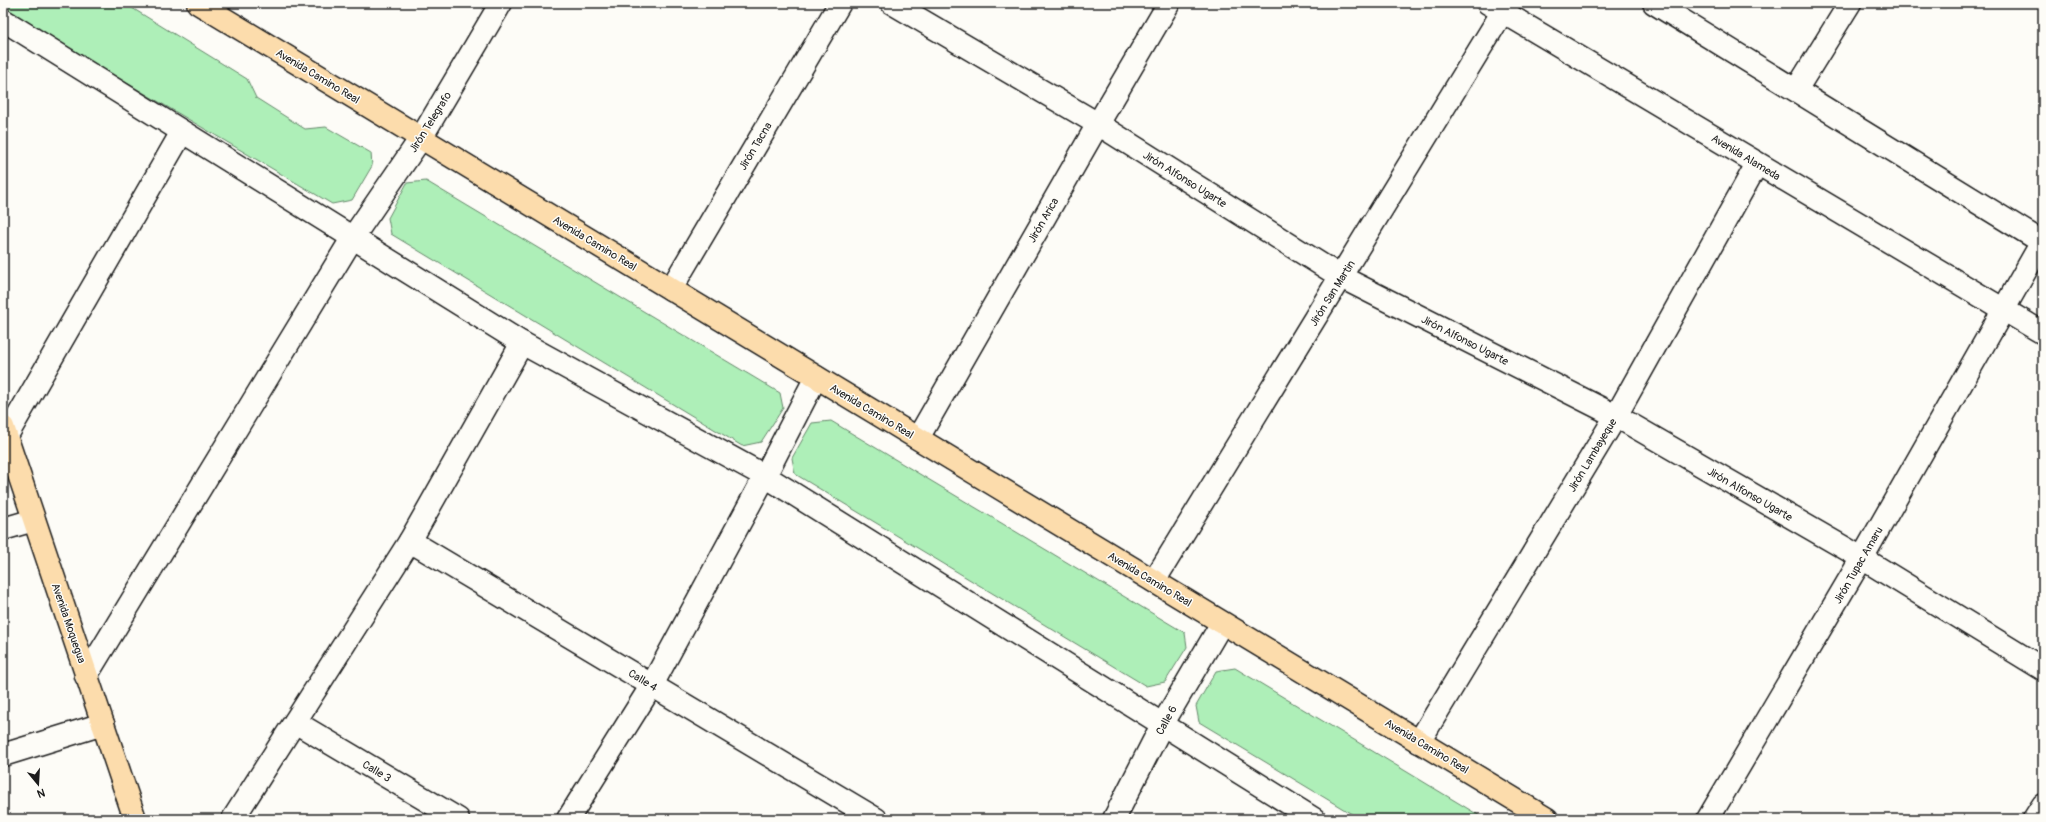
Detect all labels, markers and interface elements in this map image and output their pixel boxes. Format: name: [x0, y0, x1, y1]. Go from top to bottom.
street label: Avenida Camino Real: [273, 46, 362, 107]
street label: Jirón Telegrafo: [407, 89, 454, 155]
street label: Jirón Tacna: [736, 120, 775, 172]
street label: Avenida Alameda: [1709, 132, 1783, 183]
street label: Jirón Alfonso Ugarte: [1141, 148, 1229, 211]
street label: Jirón Arica: [1025, 196, 1061, 245]
street label: Avenida Camino Real: [550, 213, 639, 274]
street label: Jirón San Martin: [1307, 258, 1358, 329]
street label: Jirón Alfonso Ugarte: [1419, 313, 1511, 368]
street label: Avenida Camino Real: [827, 381, 916, 442]
street label: Jirón Lambayeque: [1565, 416, 1620, 494]
street label: Jirón Alfonso Ugarte: [1705, 465, 1795, 524]
street label: Jirón Tupac Amaru: [1831, 524, 1886, 606]
street label: Avenida Camino Real: [1105, 549, 1194, 610]
street label: Avenida Moquegua: [49, 581, 88, 665]
street label: Calle 4: [626, 667, 660, 694]
street label: Calle 6: [1153, 703, 1180, 737]
street label: Avenida Camino Real: [1382, 716, 1471, 777]
street label: Calle 3: [360, 758, 393, 785]
north arrow: [18, 764, 58, 804]
text: N: [35, 786, 46, 801]

